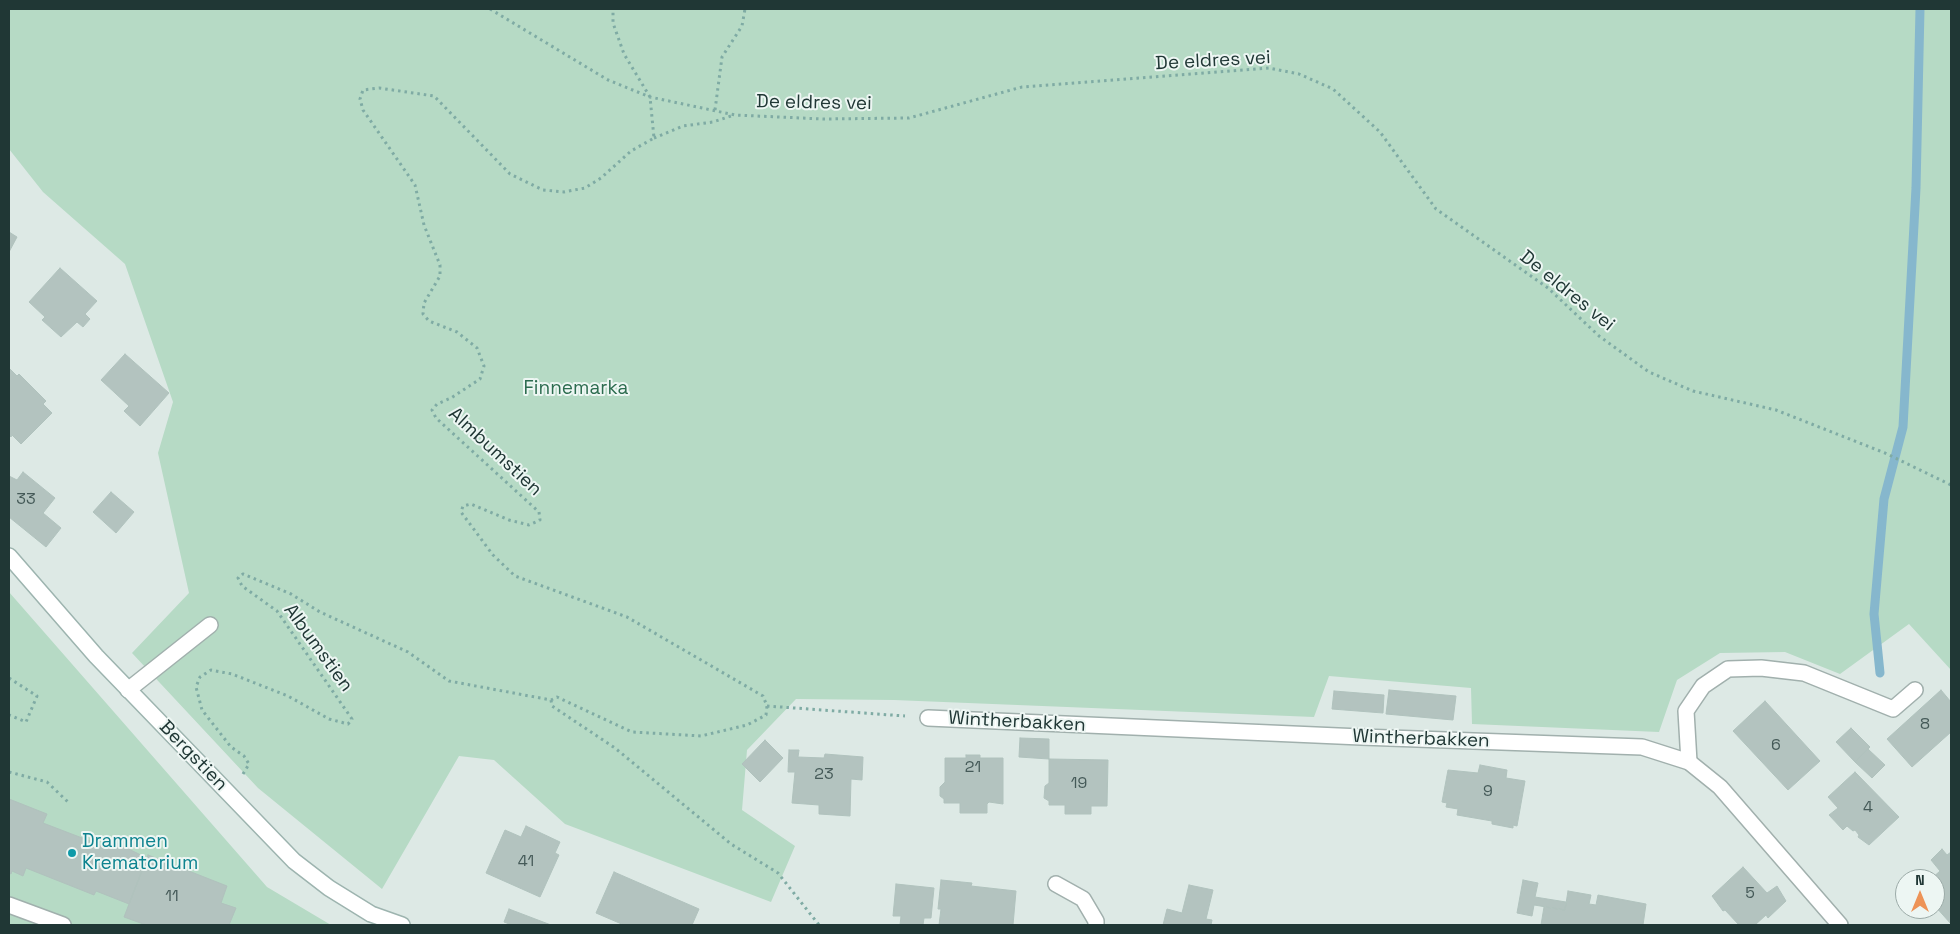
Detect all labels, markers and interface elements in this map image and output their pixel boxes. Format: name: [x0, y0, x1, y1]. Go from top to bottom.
street label: De eldres vei: [1155, 47, 1271, 75]
street label: De eldres vei: [756, 91, 872, 115]
street label: De eldres vei: [1515, 246, 1619, 336]
park label: Finnemarka: [524, 378, 628, 400]
street label: Almbumstien: [444, 403, 546, 501]
house number: 33: [16, 490, 36, 510]
street label: Albumstien: [279, 600, 357, 696]
street label: Wintherbakken: [948, 707, 1086, 737]
house number: 8: [1920, 715, 1930, 735]
street label: Bergstien: [154, 716, 232, 796]
street label: Wintherbakken: [1352, 725, 1490, 753]
house number: 6: [1771, 736, 1781, 756]
house number: 21: [965, 758, 981, 778]
house number: 23: [814, 765, 834, 785]
house number: 19: [1071, 774, 1087, 794]
house number: 9: [1483, 782, 1493, 802]
house number: 4: [1863, 798, 1873, 818]
place label: Drammen Krematorium: [82, 831, 198, 875]
marker: Drammen Krematorium: [66, 847, 78, 859]
house number: 41: [518, 852, 534, 872]
north arrow: [1895, 869, 1945, 919]
text: N: [1915, 871, 1925, 889]
house number: 5: [1745, 884, 1755, 904]
house number: 11: [165, 887, 179, 907]

